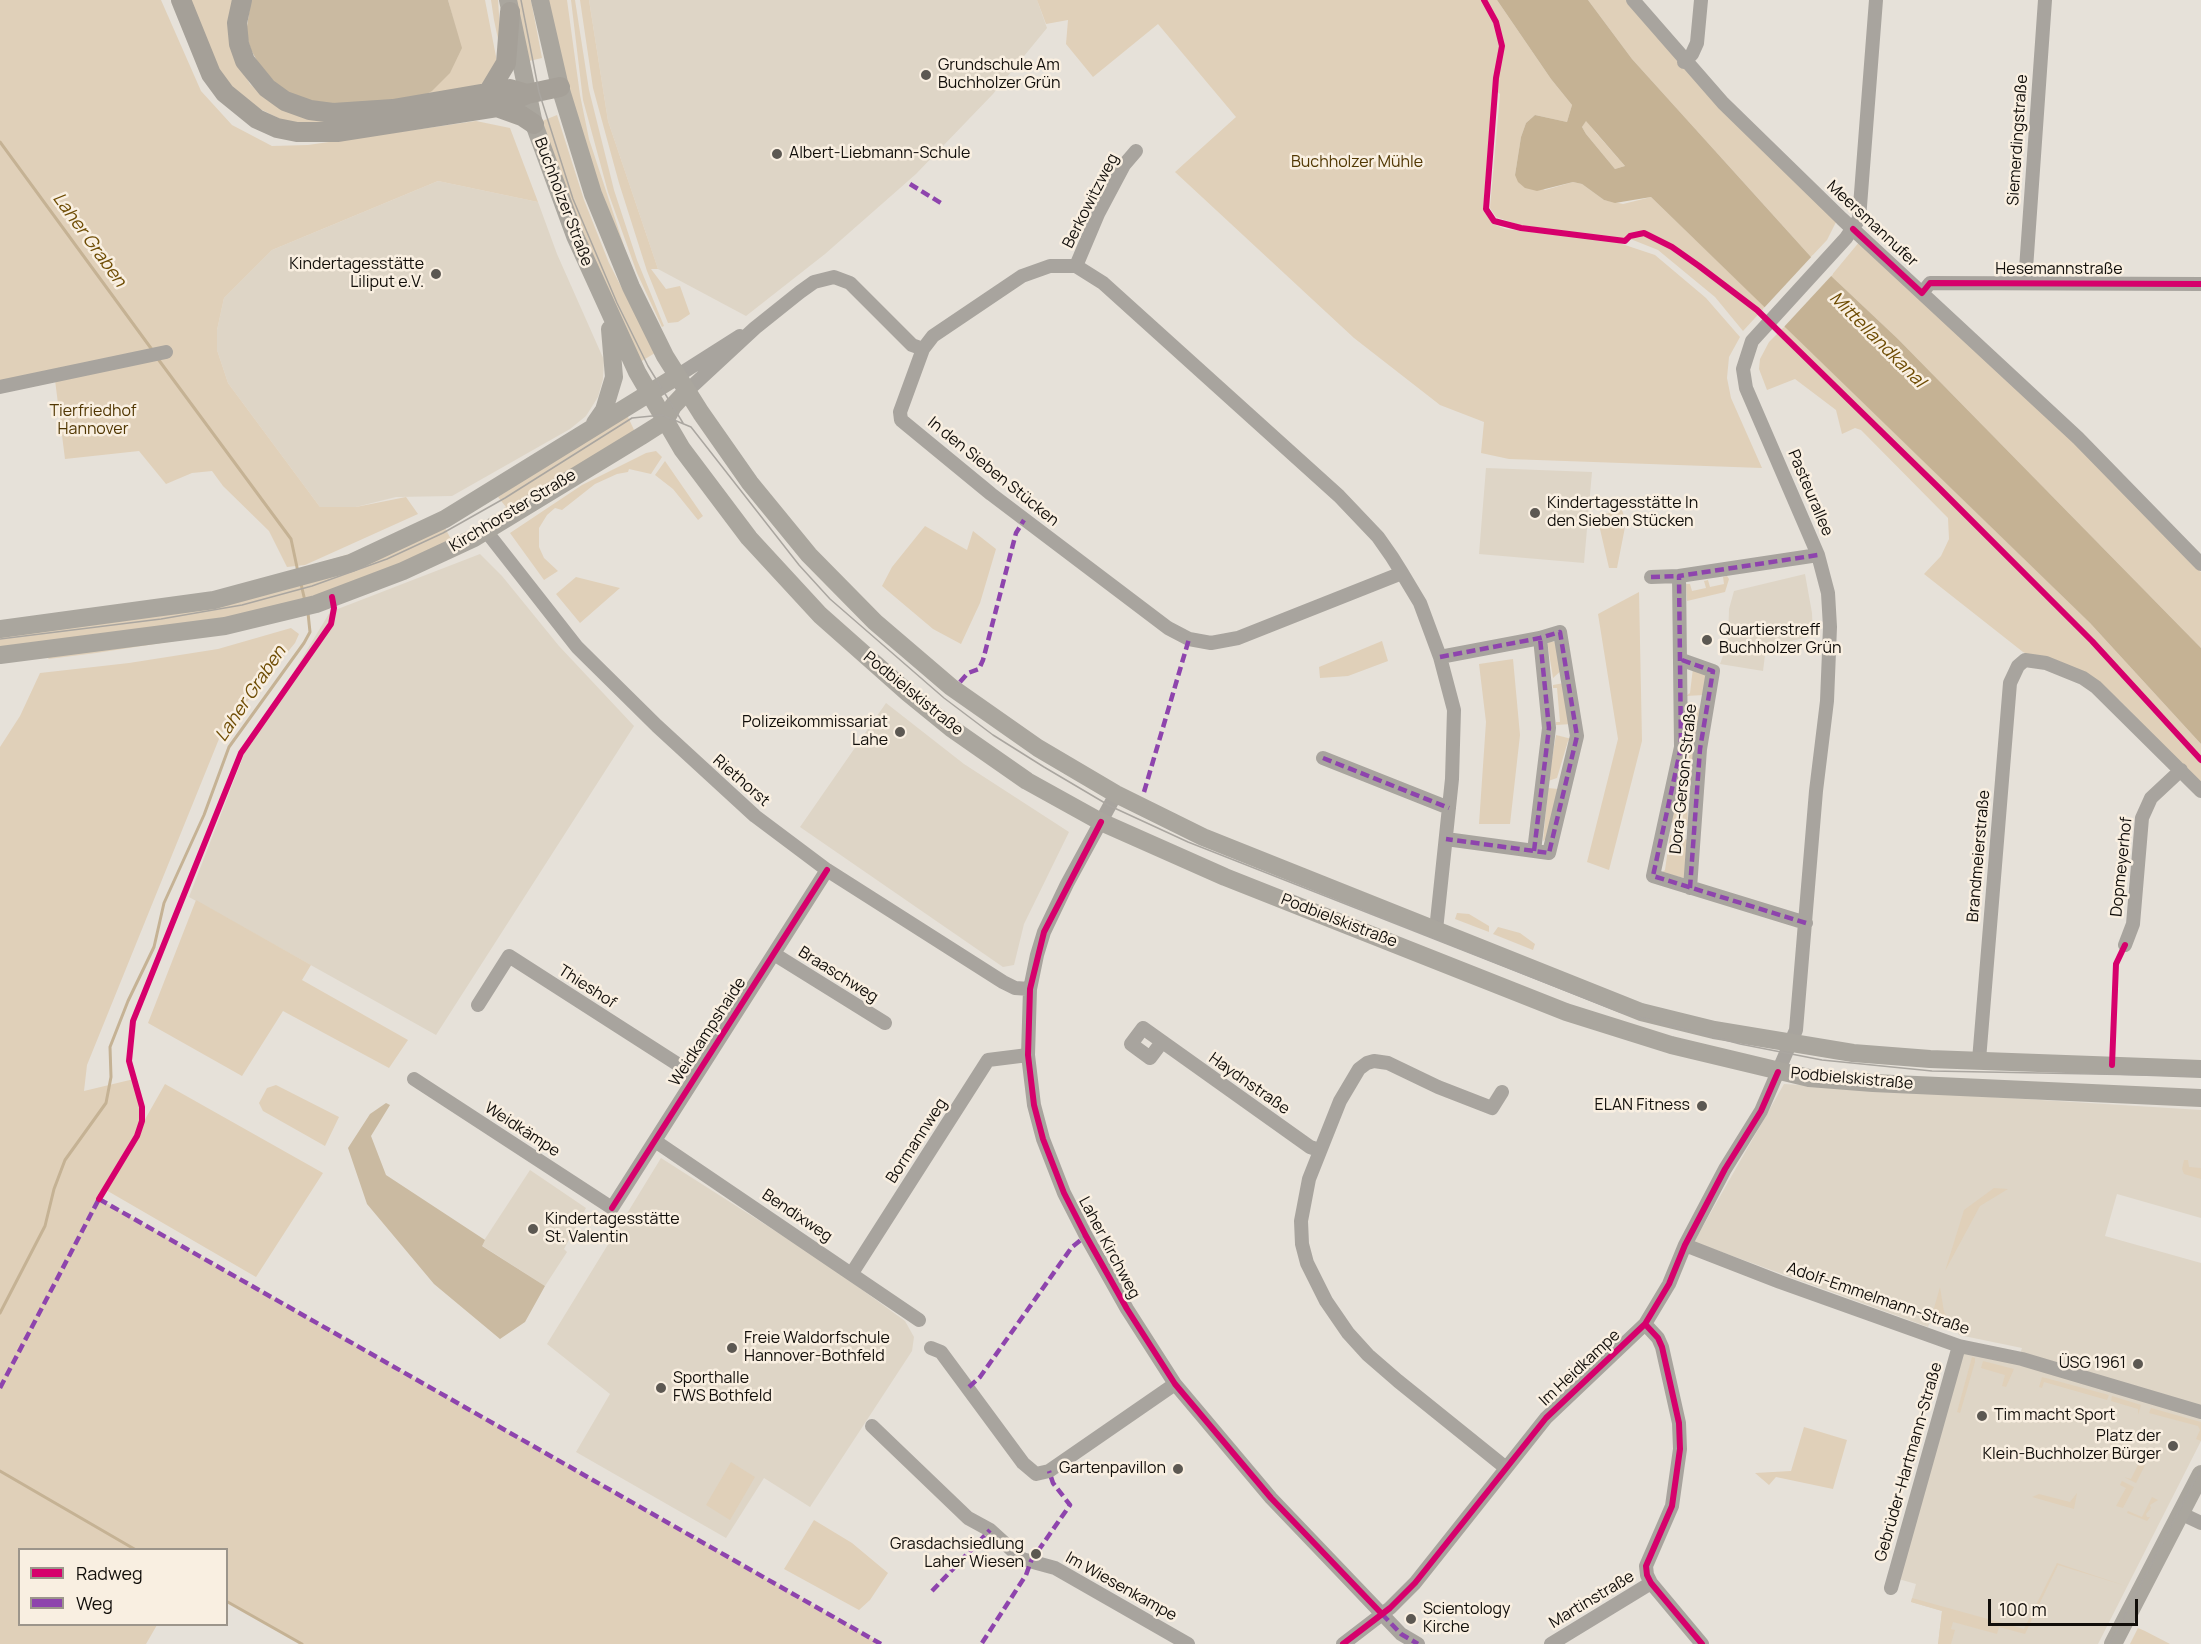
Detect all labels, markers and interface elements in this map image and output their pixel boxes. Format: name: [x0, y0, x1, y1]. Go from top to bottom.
place label: Grundschule Am Buchholzer Grün: [938, 56, 1061, 94]
marker: Grundschule Am Buchholzer Grün: [919, 68, 933, 82]
street label: Siemerdingstraße: [2004, 74, 2032, 206]
street label: Buchholzer Straße: [530, 135, 596, 269]
place label: Albert-Liebmann-Schule: [789, 144, 970, 164]
marker: Albert-Liebmann-Schule: [770, 147, 784, 161]
street label: Berkowitzweg: [1059, 151, 1123, 251]
park label: Buchholzer Mühle: [1291, 153, 1423, 173]
street label: Meersmannufer: [1823, 177, 1921, 271]
water label: Laher Graben: [48, 189, 130, 291]
place label: Kindertagesstätte Liliput e.V.: [289, 255, 424, 293]
street label: Hesemannstraße: [1995, 260, 2123, 280]
marker: Kindertagesstätte Liliput e.V.: [429, 267, 443, 281]
water label: Mittellandkanal: [1825, 288, 1929, 392]
park label: Tierfriedhof Hannover: [49, 402, 137, 440]
street label: In den Sieben Stücken: [924, 413, 1062, 531]
street label: Pasteurallee: [1783, 447, 1837, 539]
street label: Kirchhorster Straße: [446, 466, 580, 556]
place label: Kindertagesstätte In den Sieben Stücken: [1547, 494, 1698, 532]
marker: Kindertagesstätte In den Sieben Stücken: [1528, 506, 1542, 520]
place label: Quartierstreff Buchholzer Grün: [1719, 621, 1842, 659]
marker: Quartierstreff Buchholzer Grün: [1700, 633, 1714, 647]
water label: Laher Graben: [211, 642, 291, 746]
street label: Podbielskistraße: [859, 648, 967, 740]
street label: Dora-Gerson-Straße: [1667, 703, 1701, 855]
place label: Polizeikommissariat Lahe: [742, 713, 888, 751]
marker: Polizeikommissariat Lahe: [893, 725, 907, 739]
street label: Riethorst: [709, 751, 773, 811]
street label: Brandmeierstraße: [1964, 789, 1994, 923]
street label: Dopmeyerhof: [2107, 816, 2137, 918]
street label: Podbielskistraße: [1278, 890, 1400, 952]
street label: Braaschweg: [795, 943, 881, 1007]
street label: Thieshof: [554, 961, 620, 1013]
street label: Weidkampshaide: [666, 974, 750, 1090]
street label: Haydnstraße: [1205, 1049, 1293, 1119]
street label: Podbielskistraße: [1790, 1064, 1914, 1094]
street label: Bormannweg: [882, 1095, 952, 1187]
place label: ELAN Fitness: [1595, 1096, 1690, 1116]
street label: Weidkämpe: [481, 1099, 563, 1161]
marker: ELAN Fitness: [1695, 1099, 1709, 1113]
street label: Bendixweg: [758, 1185, 836, 1247]
street label: Laher Kirchweg: [1074, 1194, 1144, 1302]
place label: Kindertagesstätte St. Valentin: [545, 1210, 680, 1248]
marker: Kindertagesstätte St. Valentin: [526, 1222, 540, 1236]
street label: Adolf-Emmelmann-Straße: [1784, 1259, 1972, 1339]
street label: Im Heidkampe: [1536, 1326, 1624, 1410]
place label: Freie Waldorfschule Hannover-Bothfeld: [744, 1329, 890, 1367]
marker: Freie Waldorfschule Hannover-Bothfeld: [725, 1341, 739, 1355]
place label: ÜSG 1961: [2059, 1354, 2126, 1374]
marker: ÜSG 1961: [2131, 1357, 2145, 1371]
street label: Gebrüder-Hartmann-Straße: [1871, 1360, 1947, 1564]
place label: Sporthalle FWS Bothfeld: [673, 1369, 772, 1407]
marker: Sporthalle FWS Bothfeld: [654, 1381, 668, 1395]
place label: Tim macht Sport: [1994, 1406, 2115, 1426]
marker: Tim macht Sport: [1975, 1409, 1989, 1423]
place label: Platz der Klein-Buchholzer Bürger: [1983, 1427, 2161, 1465]
marker: Platz der Klein-Buchholzer Bürger: [2166, 1439, 2180, 1453]
place label: Gartenpavillon: [1059, 1459, 1166, 1479]
marker: Gartenpavillon: [1171, 1462, 1185, 1476]
place label: Grasdachsiedlung Laher Wiesen: [890, 1535, 1024, 1573]
marker: Grasdachsiedlung Laher Wiesen: [1029, 1547, 1043, 1561]
legend: [18, 1548, 228, 1626]
street label: Im Wiesenkampe: [1062, 1548, 1180, 1626]
text: Radweg: [76, 1561, 143, 1585]
street label: Martinstraße: [1546, 1567, 1638, 1633]
scale bar: [1991, 1587, 2141, 1625]
text: Weg: [76, 1591, 113, 1615]
text: 100 m: [1999, 1597, 2047, 1621]
place label: Scientology Kirche: [1423, 1600, 1510, 1638]
marker: Scientology Kirche: [1404, 1612, 1418, 1626]

